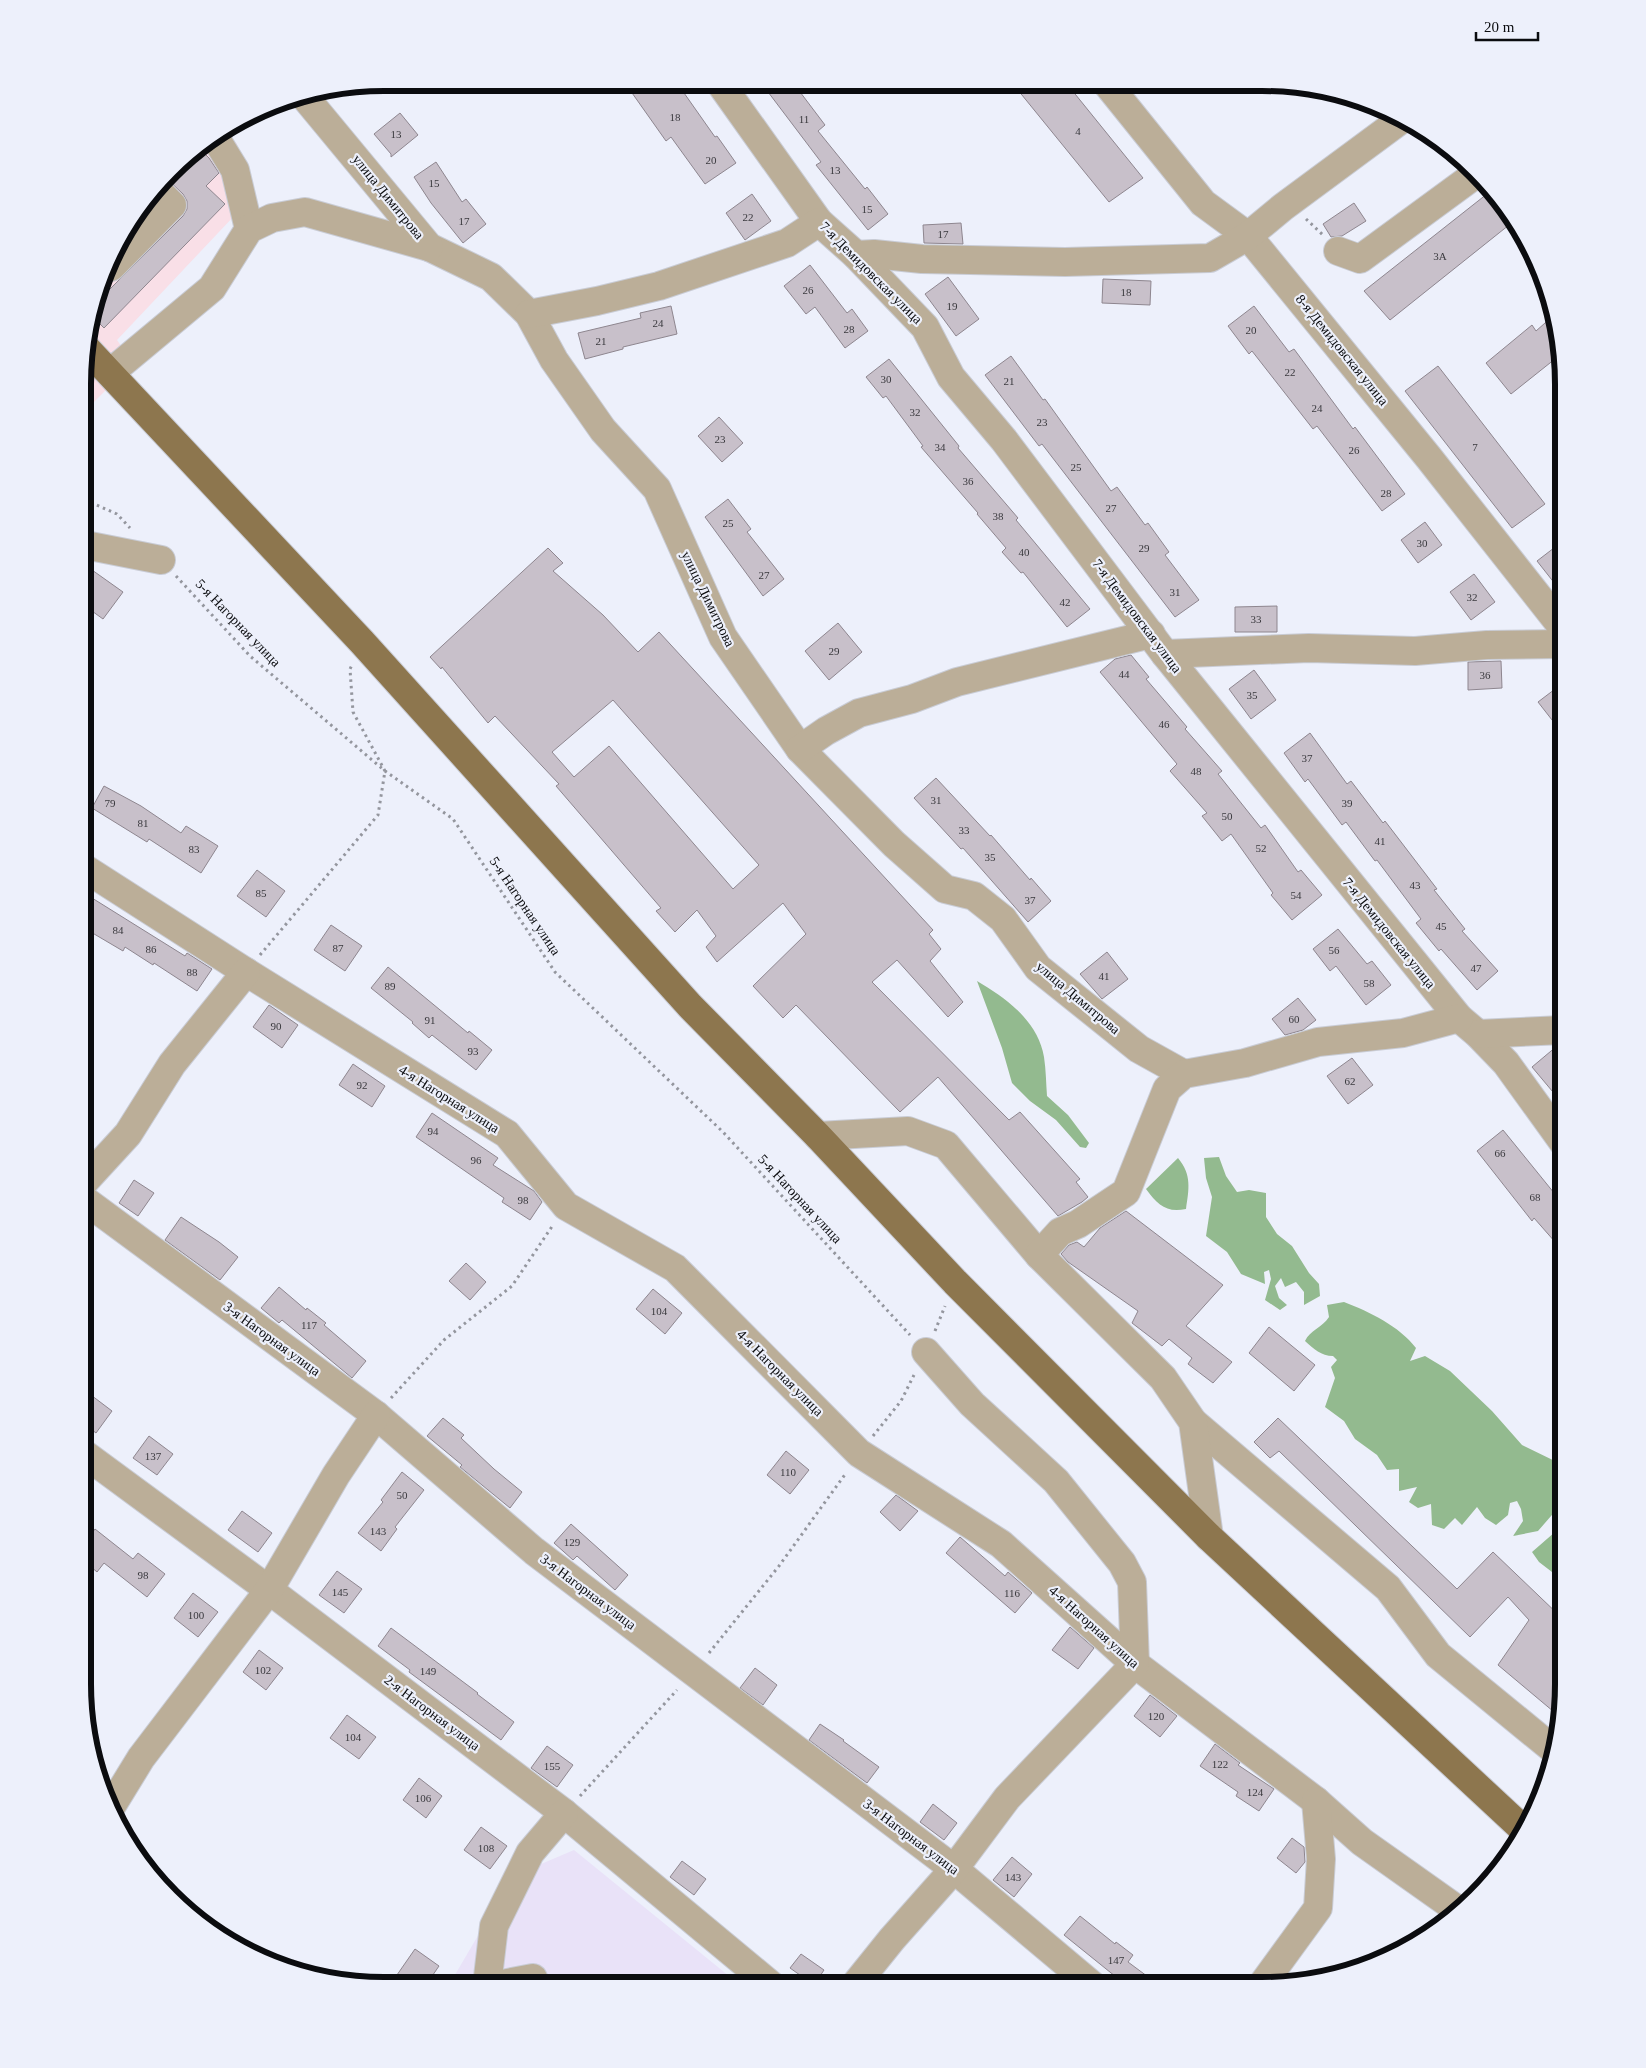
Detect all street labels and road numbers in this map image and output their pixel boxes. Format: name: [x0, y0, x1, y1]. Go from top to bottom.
street label: улица Димитрова: [349, 152, 427, 243]
street label: 7-я Демидовская улица: [817, 219, 926, 328]
street label: 8-я Демидовская улица: [1293, 292, 1392, 409]
street label: улица Димитрова: [678, 549, 738, 650]
street label: 7-я Демидовская улица: [1089, 556, 1185, 676]
street label: 5-я Нагорная улица: [192, 576, 284, 670]
street label: 5-я Нагорная улица: [486, 854, 564, 959]
street label: 7-я Демидовская улица: [1340, 875, 1439, 992]
street label: улица Димитрова: [1033, 959, 1123, 1038]
street label: 4-я Нагорная улица: [396, 1062, 503, 1136]
street label: 5-я Нагорная улица: [755, 1152, 845, 1247]
street label: 3-я Нагорная улица: [221, 1299, 324, 1379]
street label: 4-я Нагорная улица: [734, 1327, 827, 1420]
street label: 3-я Нагорная улица: [537, 1551, 639, 1633]
street label: 4-я Нагорная улица: [1046, 1583, 1143, 1672]
street label: 2-я Нагорная улица: [381, 1672, 483, 1754]
street label: 3-я Нагорная улица: [860, 1796, 962, 1878]

